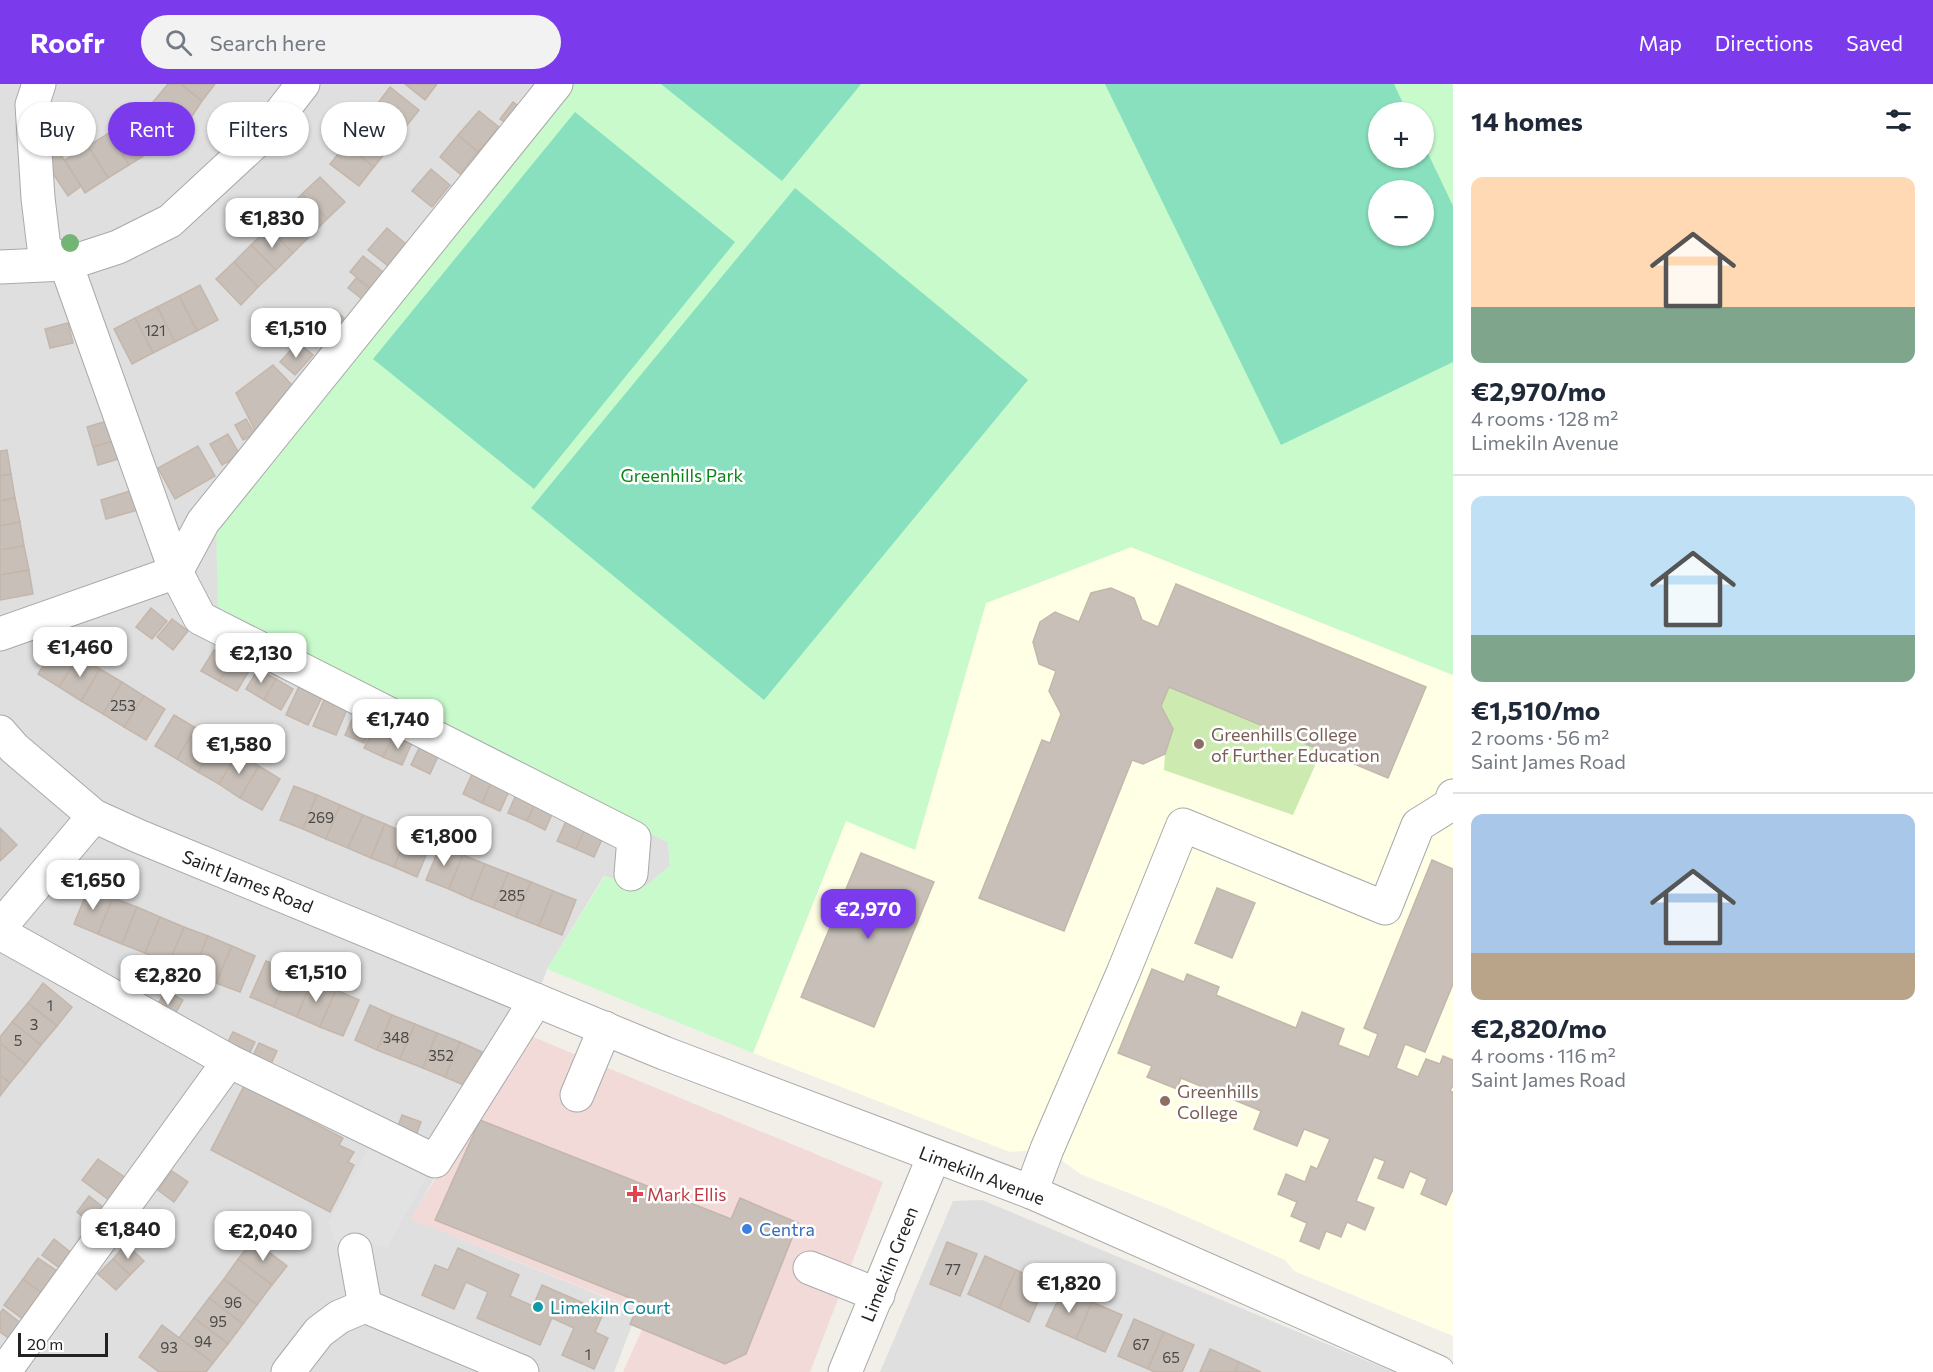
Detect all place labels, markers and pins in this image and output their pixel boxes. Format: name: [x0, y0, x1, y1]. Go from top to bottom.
pin: €1,830: [223, 198, 321, 249]
pin: €1,510: [247, 308, 345, 359]
pin: €1,460: [31, 627, 129, 678]
pin: €2,130: [212, 633, 310, 684]
pin: €1,740: [349, 699, 447, 750]
place label: Greenhills College of Further Education: [1211, 723, 1380, 766]
pin: €1,580: [190, 724, 288, 775]
marker: Greenhills College of Further Education: [1192, 737, 1206, 751]
pin: €1,800: [395, 816, 493, 867]
pin: €1,650: [44, 860, 142, 911]
pin: €2,970: [819, 889, 917, 940]
pin: €1,510: [267, 952, 365, 1003]
pin: €2,820: [119, 955, 217, 1006]
place label: Greenhills College: [1177, 1080, 1259, 1123]
marker: Greenhills College: [1158, 1094, 1172, 1108]
place label: Mark Ellis: [647, 1183, 727, 1205]
marker: Mark Ellis: [628, 1187, 642, 1201]
pin: €1,840: [79, 1209, 177, 1260]
pin: €2,040: [214, 1211, 312, 1262]
place label: Centra: [759, 1218, 815, 1240]
marker: Centra: [740, 1222, 754, 1236]
pin: €1,820: [1020, 1263, 1118, 1314]
place label: Limekiln Court: [550, 1296, 671, 1318]
marker: Limekiln Court: [531, 1300, 545, 1314]

